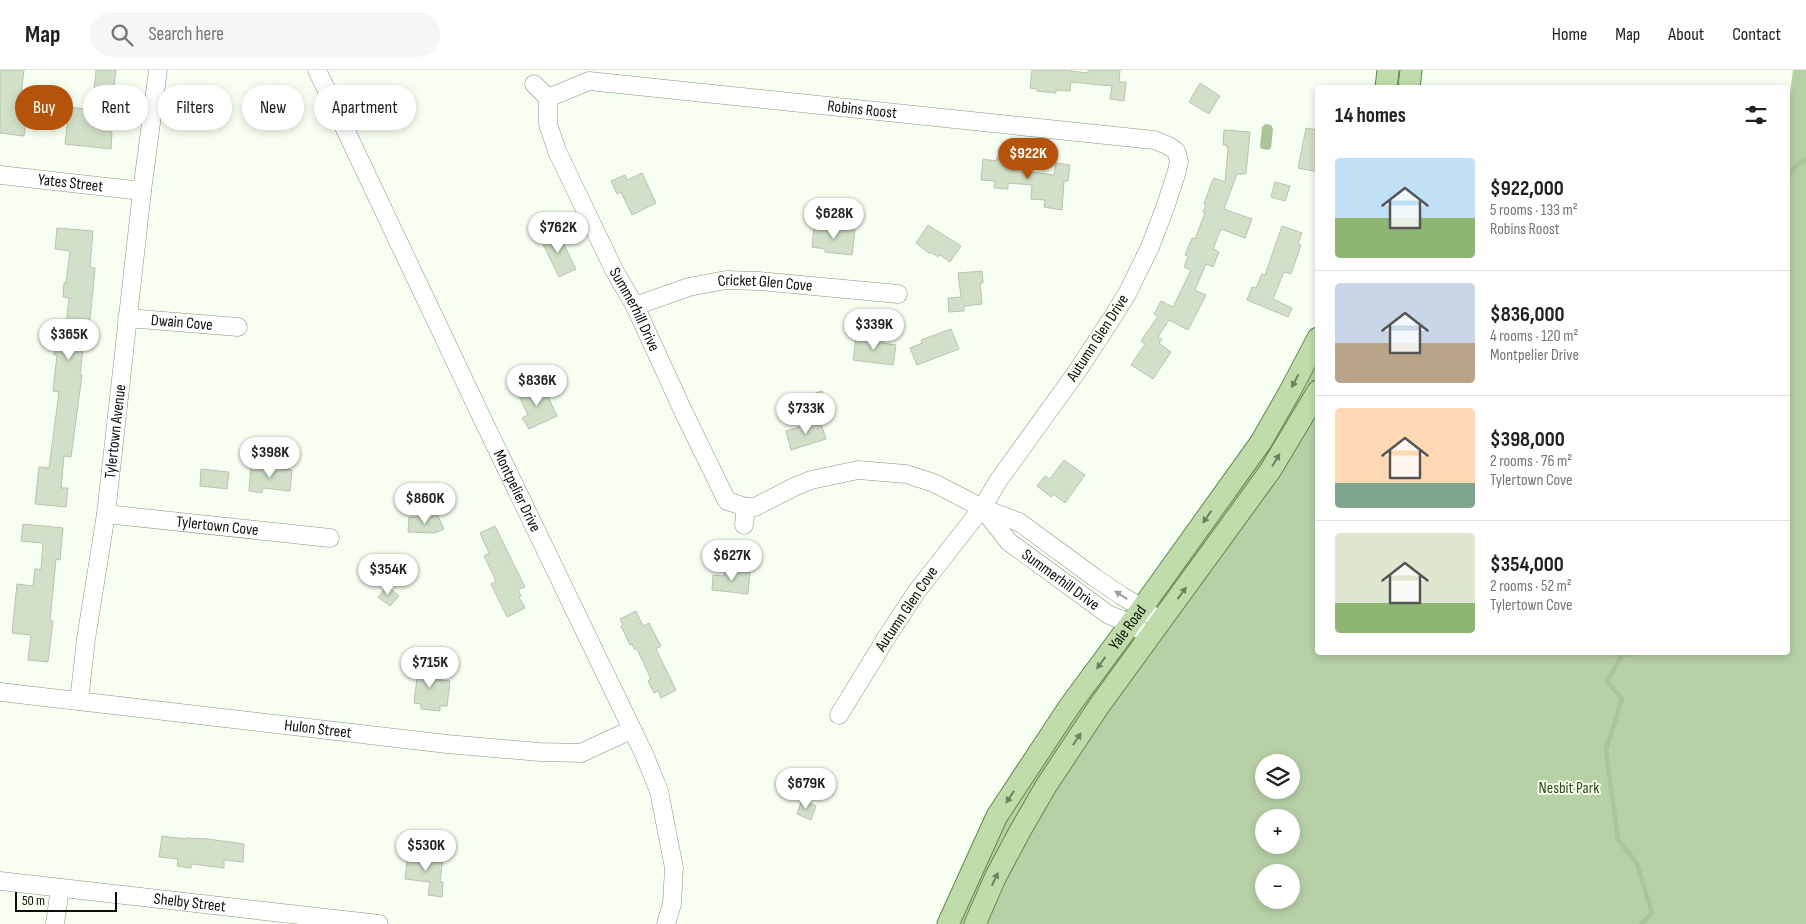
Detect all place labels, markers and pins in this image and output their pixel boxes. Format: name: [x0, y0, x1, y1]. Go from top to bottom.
pin: $922K: [993, 138, 1063, 180]
pin: $628K: [799, 198, 869, 240]
pin: $762K: [523, 212, 593, 254]
pin: $339K: [839, 308, 909, 351]
pin: $365K: [34, 318, 104, 361]
pin: $836K: [502, 364, 572, 407]
pin: $733K: [771, 392, 841, 435]
pin: $398K: [235, 436, 305, 479]
pin: $860K: [390, 482, 460, 525]
pin: $627K: [697, 540, 767, 582]
pin: $354K: [353, 554, 423, 596]
pin: $715K: [395, 646, 465, 689]
pin: $679K: [771, 768, 841, 810]
pin: $530K: [391, 830, 461, 872]

